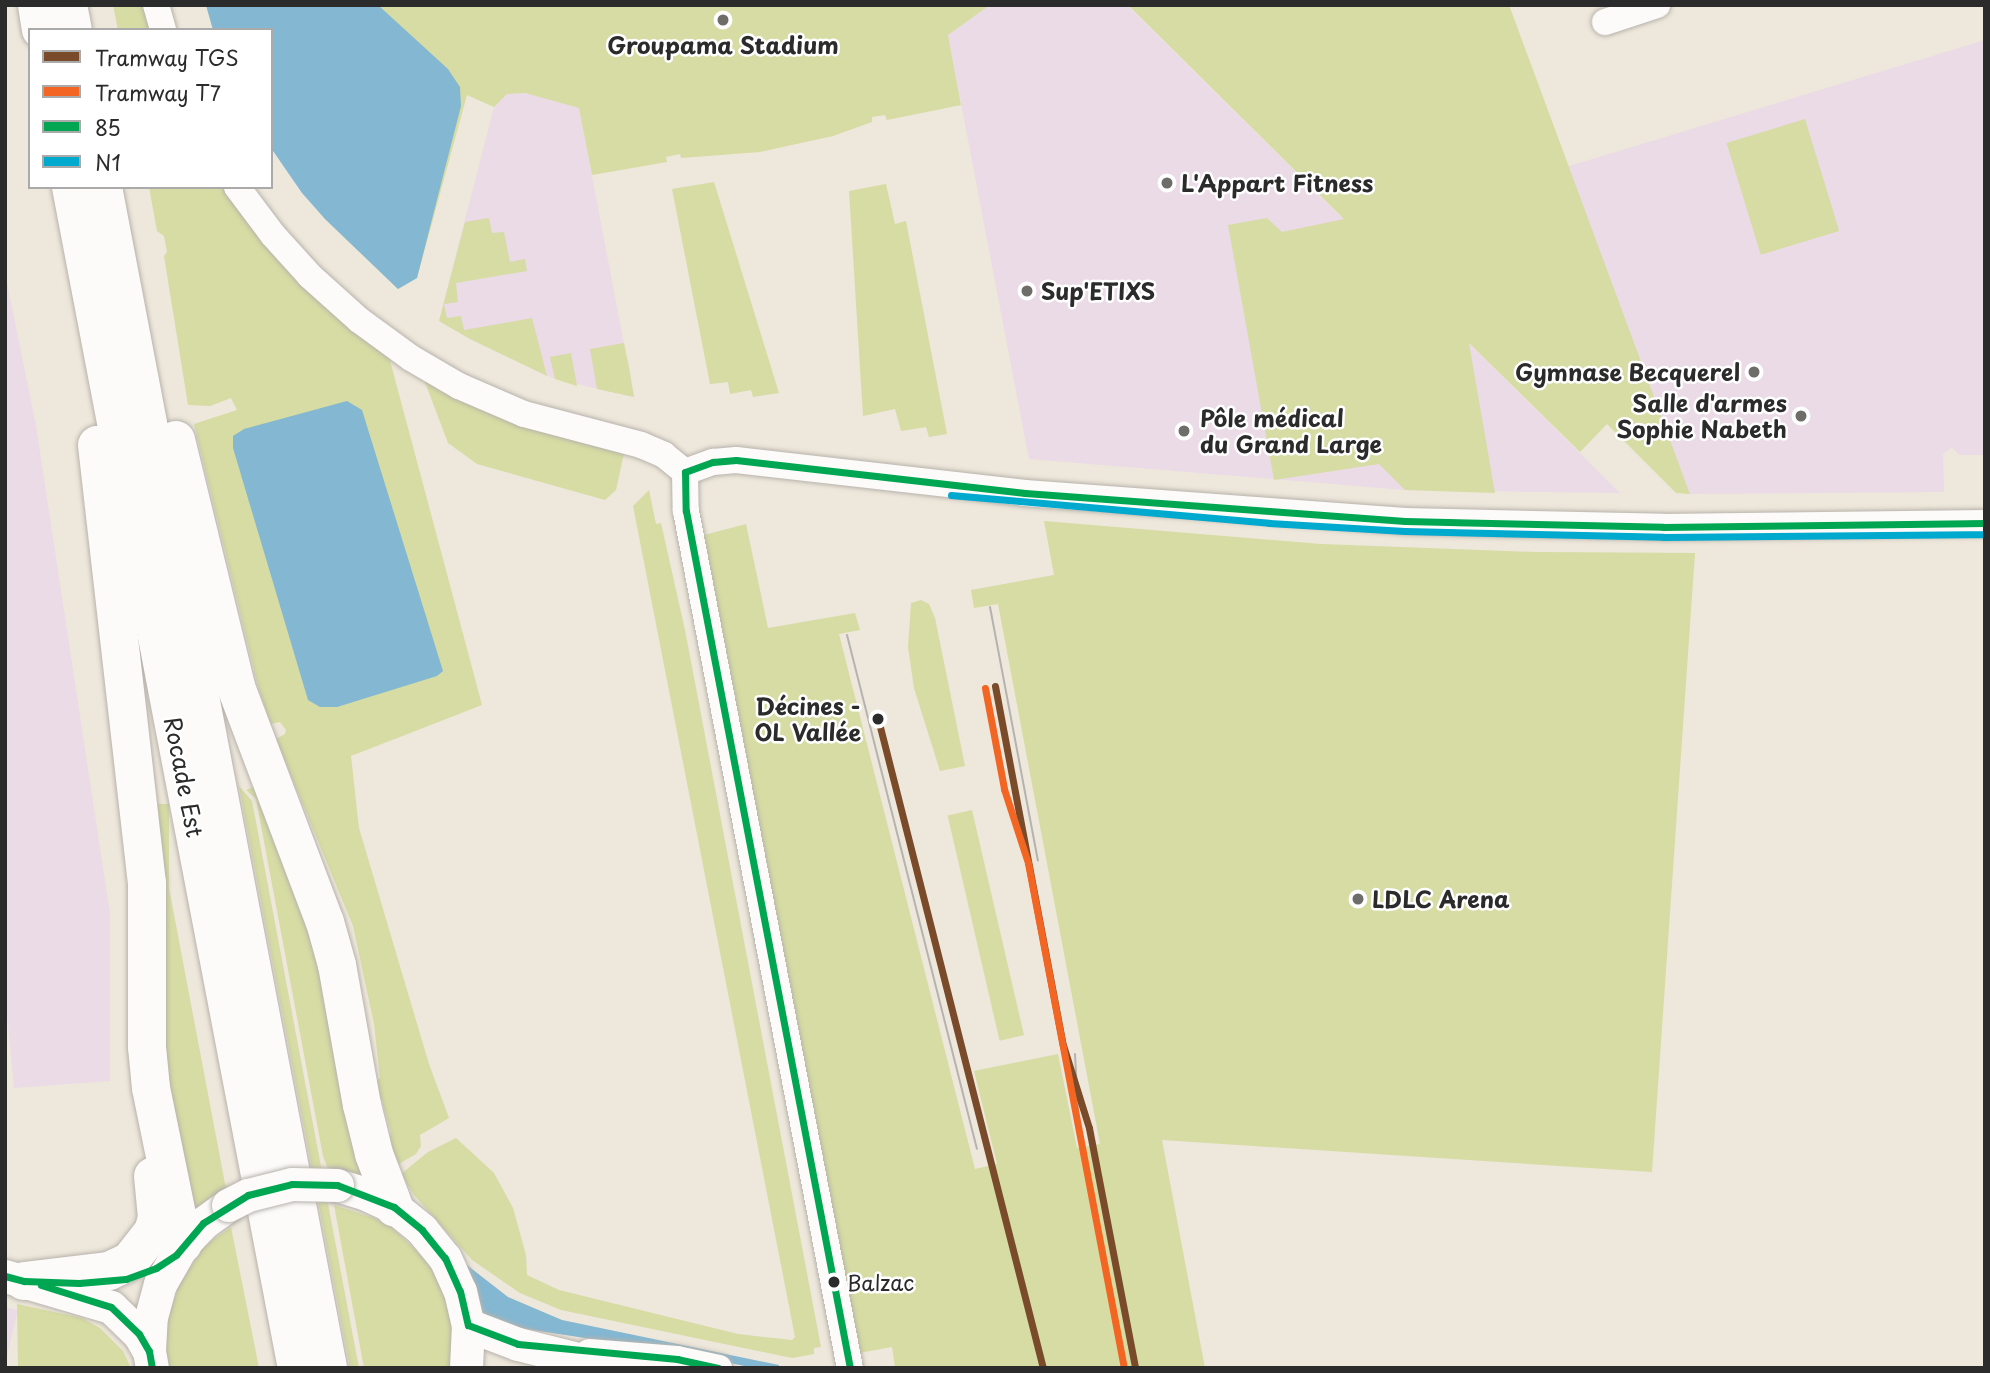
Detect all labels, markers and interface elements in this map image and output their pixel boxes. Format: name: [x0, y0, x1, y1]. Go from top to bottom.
marker: Groupama Stadium: [715, 12, 731, 28]
legend: [28, 28, 273, 189]
place label: Groupama Stadium: [607, 31, 839, 59]
text: Tramway TGS: [95, 41, 239, 73]
text: Tramway T7: [95, 76, 221, 108]
text: 85: [95, 111, 121, 143]
text: N1: [95, 146, 121, 178]
place label: L'Appart Fitness: [1181, 169, 1372, 197]
marker: L'Appart Fitness: [1159, 175, 1175, 191]
place label: Sup'ETIXS: [1041, 277, 1155, 305]
marker: Sup'ETIXS: [1019, 283, 1035, 299]
place label: Gymnase Becquerel: [1515, 358, 1740, 386]
marker: Gymnase Becquerel: [1746, 364, 1762, 380]
place label: Salle d'armes Sophie Nabeth: [1616, 389, 1787, 443]
place label: Pôle médical du Grand Large: [1200, 404, 1383, 458]
marker: Salle d'armes Sophie Nabeth: [1793, 408, 1809, 424]
marker: Pôle médical du Grand Large: [1174, 421, 1194, 441]
place label: Décines - OL Vallée: [753, 692, 861, 746]
marker: Décines - OL Vallée: [867, 708, 889, 730]
street label: Rocade Est: [159, 715, 209, 839]
place label: LDLC Arena: [1372, 885, 1510, 913]
marker: LDLC Arena: [1350, 891, 1366, 907]
place label: Balzac: [847, 1269, 914, 1295]
marker: Balzac: [827, 1275, 841, 1289]

